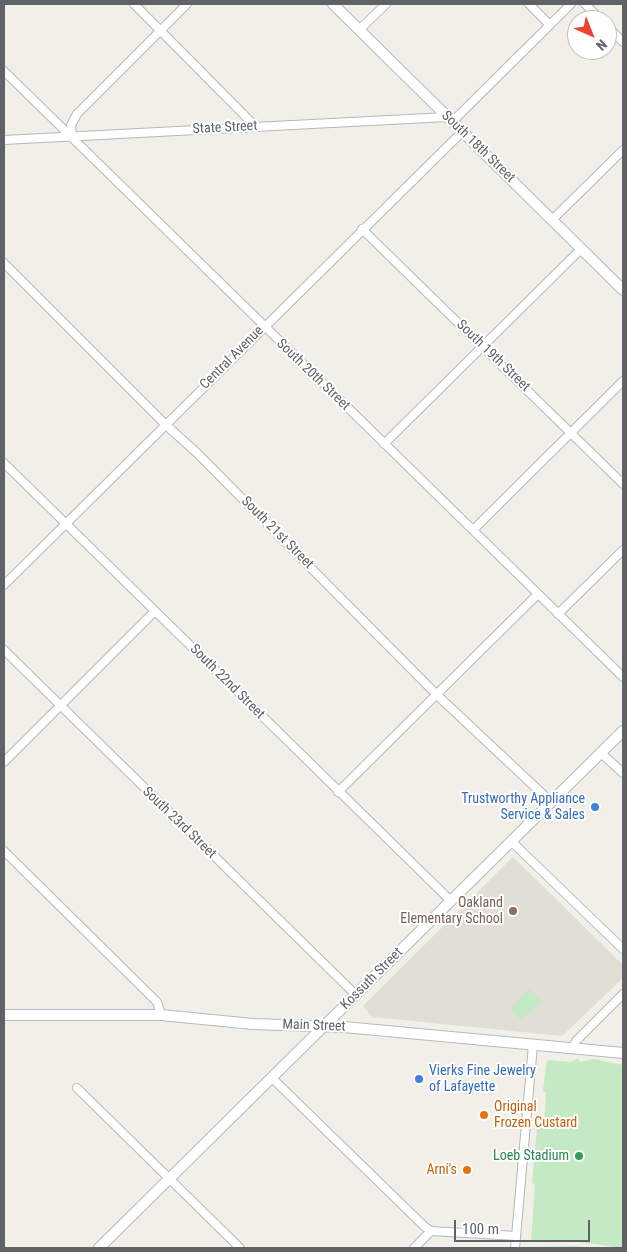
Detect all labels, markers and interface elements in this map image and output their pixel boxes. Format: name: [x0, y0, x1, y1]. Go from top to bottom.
north arrow: [567, 10, 617, 60]
text: N: [593, 36, 610, 54]
street label: South 18th Street: [438, 108, 518, 186]
street label: State Street: [192, 118, 258, 138]
street label: South 19th Street: [453, 317, 533, 395]
street label: Central Avenue: [197, 323, 267, 393]
street label: South 20th Street: [273, 336, 353, 414]
street label: South 21st Street: [237, 493, 317, 573]
street label: South 22nd Street: [186, 641, 268, 723]
street label: South 23rd Street: [139, 784, 219, 862]
place label: Trustworthy Appliance Service & Sales: [461, 791, 585, 824]
marker: Trustworthy Appliance Service & Sales: [589, 801, 601, 813]
place label: Oakland Elementary School: [400, 895, 503, 928]
marker: Oakland Elementary School: [507, 905, 519, 917]
street label: Kossuth Street: [337, 944, 407, 1014]
street label: Main Street: [282, 1017, 346, 1035]
place label: Vierks Fine Jewelry of Lafayette: [429, 1063, 536, 1096]
marker: Vierks Fine Jewelry of Lafayette: [413, 1073, 425, 1085]
place label: Original Frozen Custard: [494, 1099, 577, 1132]
marker: Original Frozen Custard: [478, 1109, 490, 1121]
place label: Loeb Stadium: [493, 1148, 569, 1164]
marker: Loeb Stadium: [573, 1150, 585, 1162]
place label: Arni's: [426, 1162, 457, 1178]
marker: Arni's: [461, 1164, 473, 1176]
scale bar: [457, 1210, 593, 1242]
text: 100 m: [462, 1220, 499, 1238]

